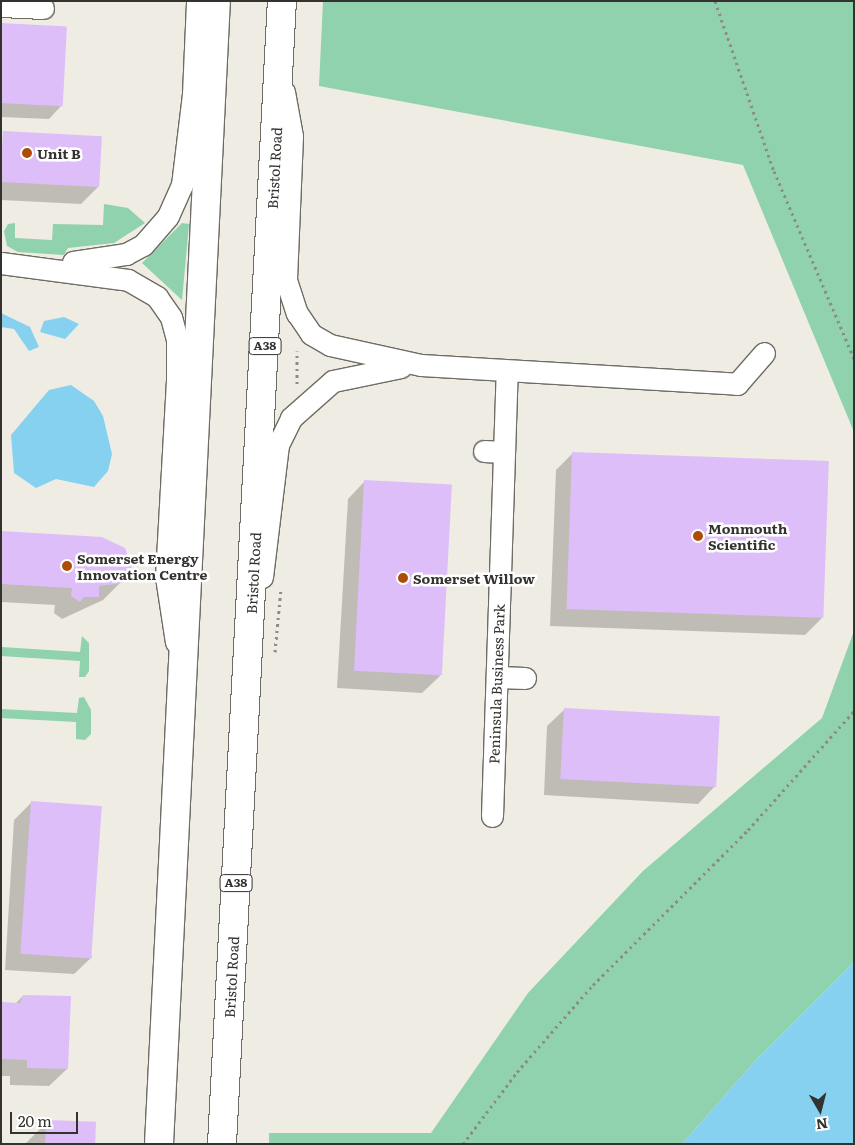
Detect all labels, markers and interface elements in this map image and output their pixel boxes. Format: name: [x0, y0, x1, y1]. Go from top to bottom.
street label: Bristol Road: [263, 127, 285, 209]
place label: Unit B: [37, 145, 81, 161]
marker: Unit B: [21, 147, 33, 159]
road number: A38: [248, 336, 282, 356]
place label: Monmouth Scientific: [708, 520, 787, 552]
marker: Monmouth Scientific: [692, 530, 704, 542]
street label: Bristol Road: [242, 532, 264, 614]
place label: Somerset Energy Innovation Centre: [77, 550, 207, 582]
marker: Somerset Energy Innovation Centre: [61, 560, 73, 572]
place label: Somerset Willow: [413, 570, 535, 586]
marker: Somerset Willow: [397, 572, 409, 584]
street label: Peninsula Business Park: [485, 604, 507, 764]
road number: A38: [218, 874, 254, 892]
street label: Bristol Road: [220, 936, 242, 1018]
north arrow: [795, 1085, 845, 1135]
scale bar: [12, 1102, 80, 1134]
text: 20 m: [18, 1109, 52, 1132]
text: N: [815, 1114, 829, 1136]

